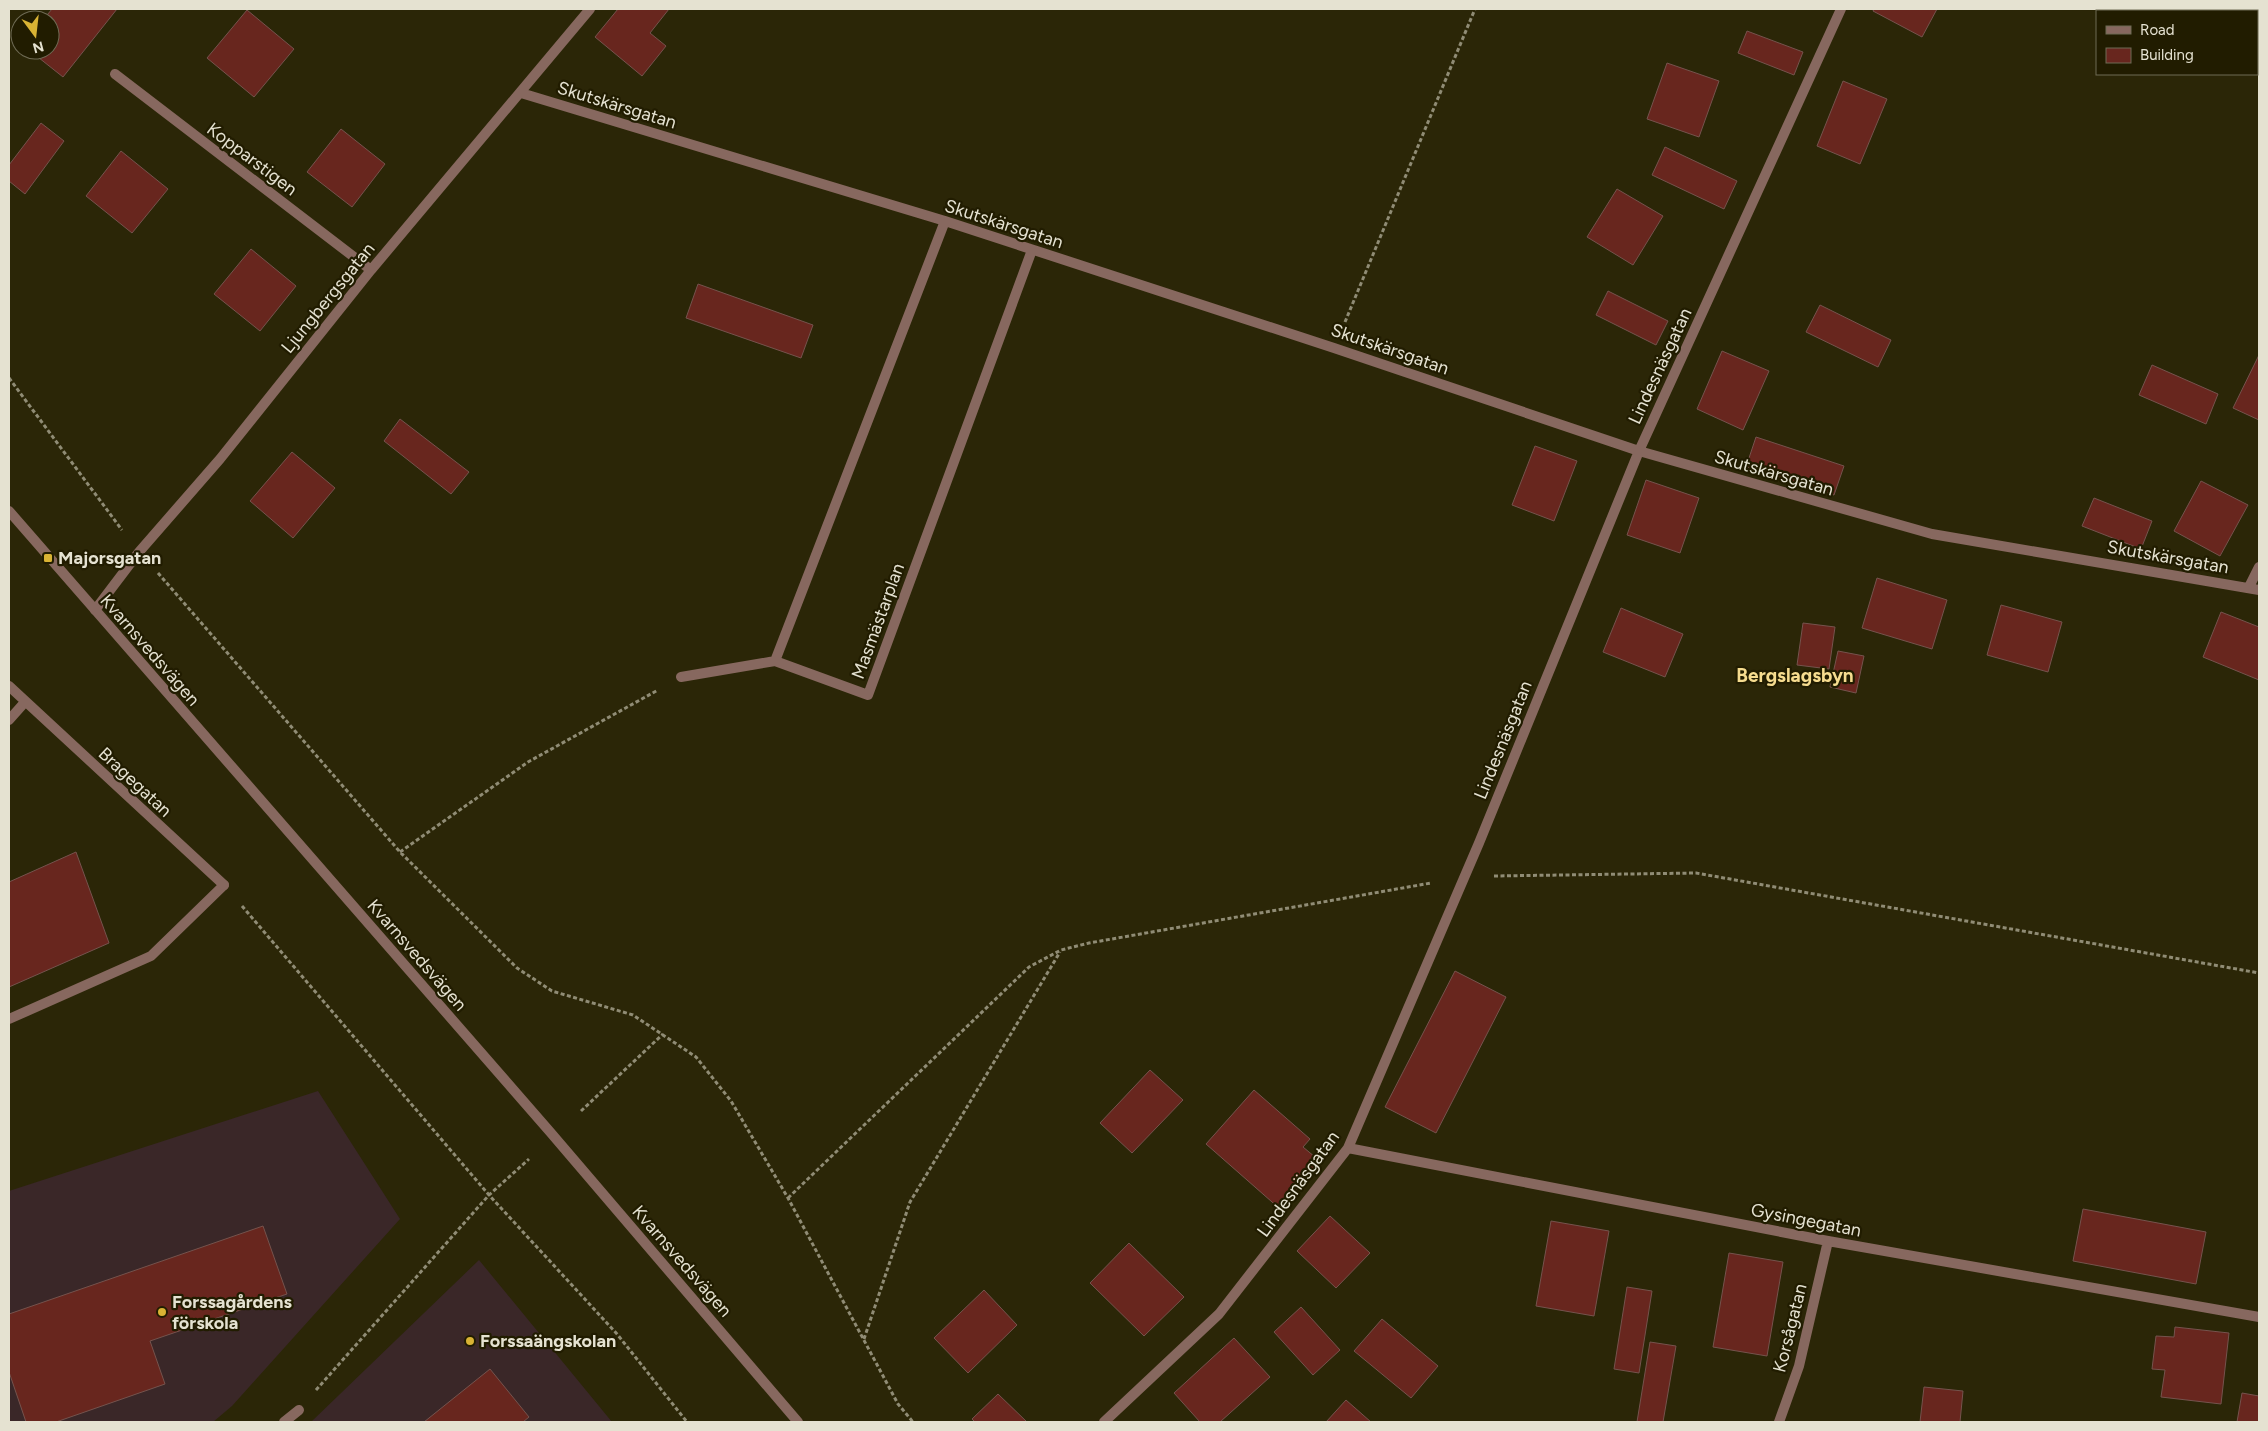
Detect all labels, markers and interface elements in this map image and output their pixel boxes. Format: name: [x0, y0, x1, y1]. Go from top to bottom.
north arrow: [10, 10, 60, 60]
legend: [2096, 10, 2258, 75]
text: Road: [2140, 21, 2175, 39]
text: N: [31, 37, 46, 57]
text: Building: [2140, 46, 2194, 64]
street label: Skutskärsgatan: [555, 76, 679, 134]
street label: Kopparstigen: [202, 118, 302, 200]
street label: Skutskärsgatan: [942, 195, 1066, 253]
street label: Ljungbergsgatan: [277, 238, 379, 358]
street label: Lindesnäsgatan: [1623, 304, 1697, 428]
street label: Skutskärsgatan: [1328, 319, 1452, 379]
street label: Skutskärsgatan: [1712, 445, 1836, 501]
street label: Skutskärsgatan: [2105, 535, 2231, 579]
place label: Majorsgatan: [58, 547, 161, 569]
marker: Majorsgatan: [42, 552, 54, 564]
street label: Masmästarplan: [847, 560, 909, 682]
street label: Kvarnsvedsvägen: [96, 590, 204, 710]
district label: Bergslagsbyn: [1736, 664, 1854, 687]
street label: Lindesnäsgatan: [1469, 678, 1537, 802]
street label: Bragegatan: [94, 742, 176, 822]
street label: Kvarnsvedsvägen: [363, 895, 471, 1015]
street label: Lindesnäsgatan: [1252, 1127, 1344, 1241]
street label: Gysingegatan: [1749, 1199, 1863, 1241]
street label: Kvarnsvedsvägen: [628, 1201, 736, 1321]
street label: Korsågatan: [1768, 1281, 1812, 1375]
place label: Forssagårdens förskola: [172, 1291, 293, 1334]
marker: Forssagårdens förskola: [156, 1306, 168, 1318]
place label: Forssaängskolan: [480, 1330, 616, 1352]
marker: Forssaängskolan: [464, 1335, 476, 1347]

